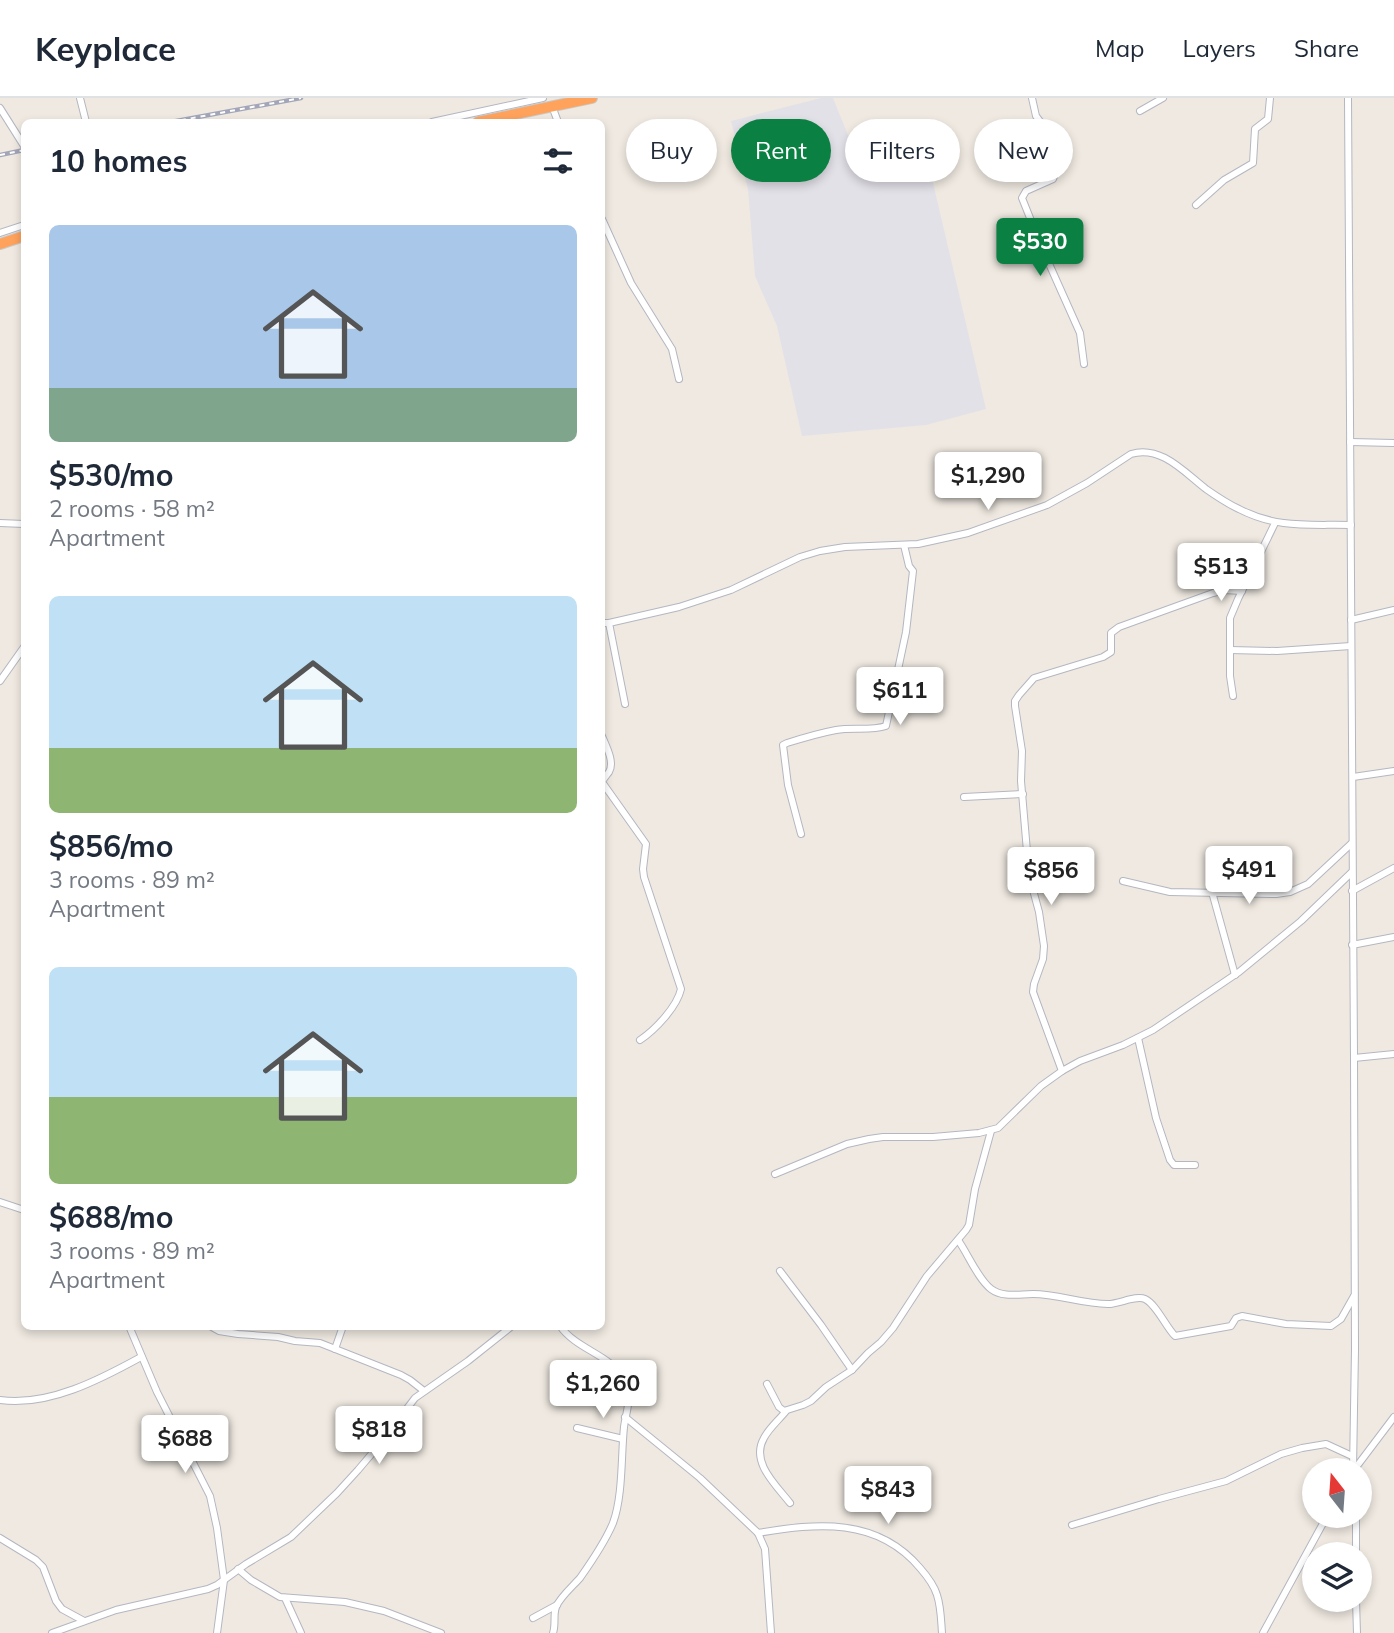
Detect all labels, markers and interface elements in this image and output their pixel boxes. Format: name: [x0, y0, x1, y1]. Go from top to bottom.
text: Keyplace: [35, 28, 176, 69]
text: Map: [1095, 33, 1144, 63]
text: Layers: [1182, 33, 1256, 63]
text: Share: [1294, 33, 1359, 63]
chip: Buy: [626, 119, 717, 182]
chip: Rent: [731, 119, 831, 182]
chip: Filters: [845, 119, 960, 182]
chip: New: [974, 119, 1073, 182]
text: 10 homes: [49, 142, 188, 180]
icon: filters: [539, 142, 577, 180]
pin: $530: [999, 218, 1081, 278]
text: $530: [1012, 226, 1068, 255]
icon: home: [250, 271, 376, 397]
pin: $1,290: [931, 452, 1045, 512]
text: $530/mo: [49, 456, 173, 494]
text: $1,290: [951, 460, 1025, 489]
text: 2 rooms · 58 m²: [49, 494, 215, 523]
text: Apartment: [49, 523, 165, 552]
pin: $513: [1180, 544, 1262, 603]
text: $513: [1193, 551, 1249, 580]
icon: home: [250, 642, 376, 768]
pin: $611: [859, 668, 941, 727]
text: $611: [872, 675, 928, 704]
text: $856/mo: [49, 827, 173, 865]
pin: $491: [1208, 846, 1290, 906]
pin: $856: [1010, 848, 1092, 907]
text: $491: [1221, 854, 1277, 883]
text: $856: [1023, 855, 1079, 884]
text: 3 rooms · 89 m²: [49, 865, 215, 894]
text: Apartment: [49, 894, 165, 923]
icon: home: [250, 1013, 376, 1139]
text: $688/mo: [49, 1198, 173, 1236]
text: 3 rooms · 89 m²: [49, 1236, 215, 1265]
text: Apartment: [49, 1265, 165, 1294]
pin: $1,260: [546, 1360, 660, 1420]
text: $1,260: [566, 1368, 640, 1397]
pin: $818: [338, 1406, 420, 1466]
text: $818: [351, 1414, 407, 1443]
pin: $688: [144, 1416, 226, 1475]
text: $688: [157, 1423, 213, 1452]
north arrow: [1302, 1458, 1372, 1528]
map controls: [1302, 1458, 1372, 1612]
pin: $843: [847, 1466, 929, 1526]
text: $843: [860, 1474, 916, 1503]
button: layers: [1302, 1542, 1372, 1612]

